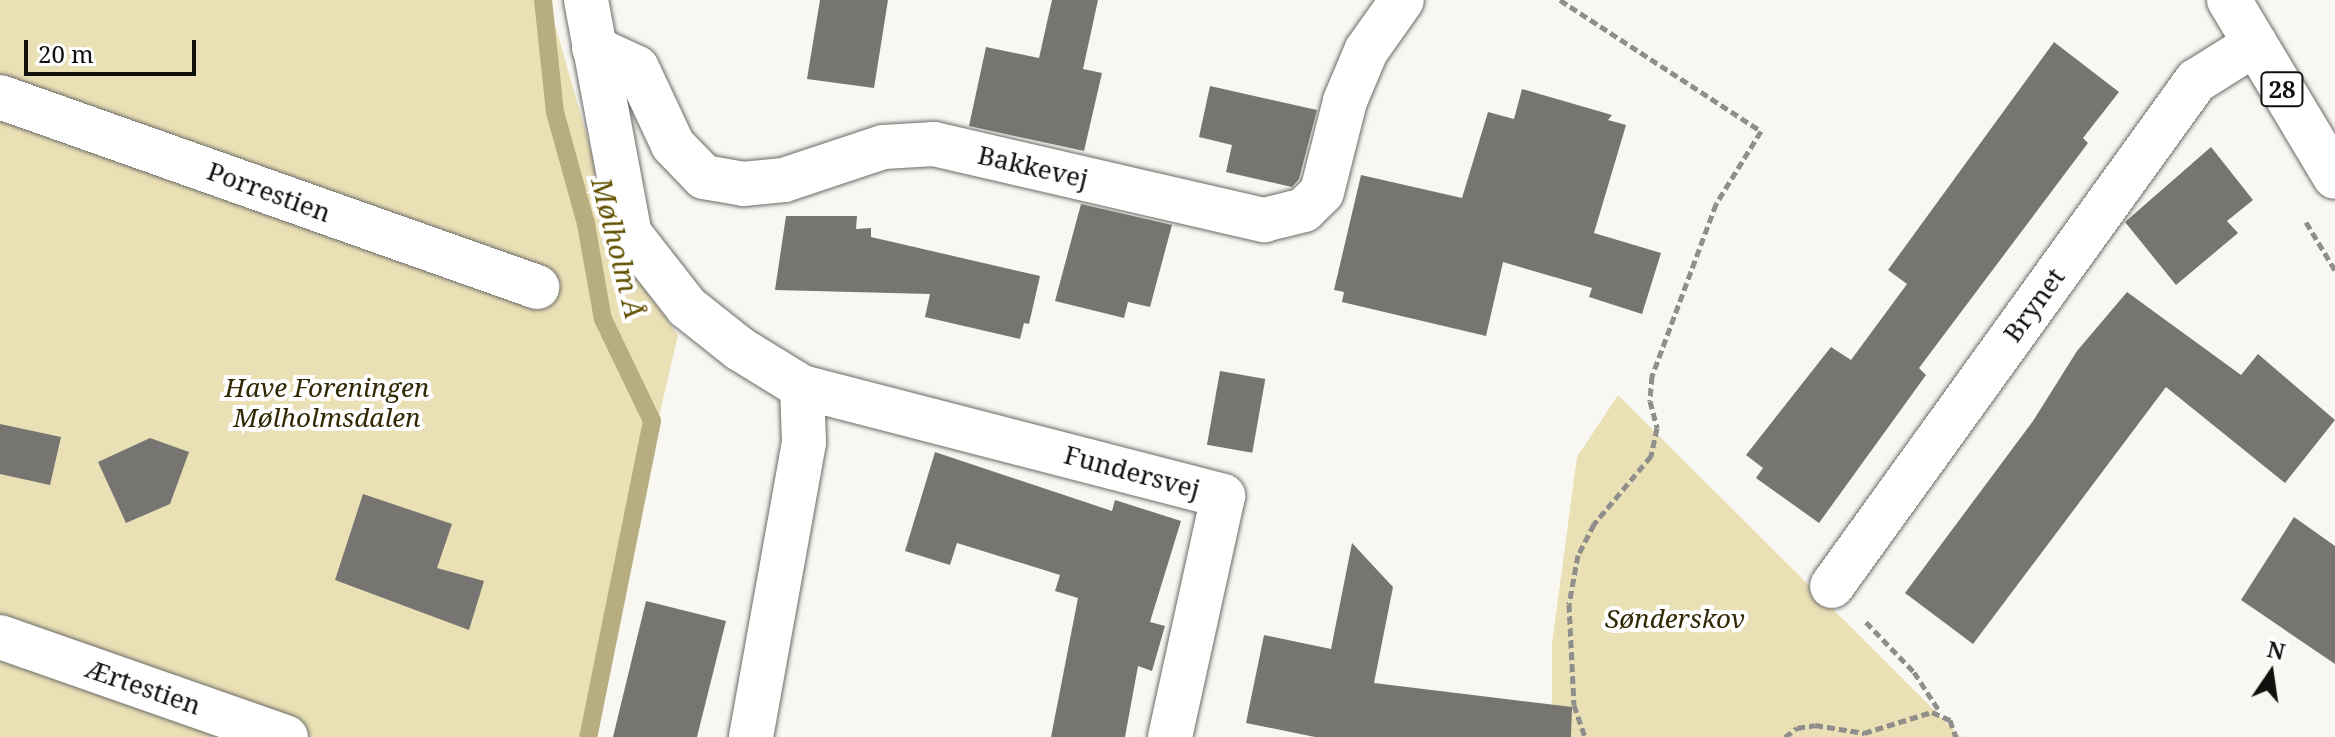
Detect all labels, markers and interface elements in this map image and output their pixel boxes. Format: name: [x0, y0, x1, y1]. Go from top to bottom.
scale bar: [28, 24, 200, 74]
text: 20 m: [38, 37, 94, 70]
road number: 28: [2260, 69, 2304, 109]
street label: Bakkevej: [975, 139, 1091, 195]
street label: Porrestien: [203, 155, 335, 229]
water label: Mølholm Å: [585, 174, 653, 322]
street label: Brynet: [1997, 262, 2071, 348]
park label: Have Foreningen Mølholmsdalen: [225, 372, 429, 434]
street label: Fundersvej: [1061, 439, 1203, 505]
park label: Sønderskov: [1605, 603, 1745, 635]
north arrow: [2231, 633, 2311, 713]
text: N: [2265, 633, 2288, 666]
street label: Ærtestien: [81, 653, 205, 721]

